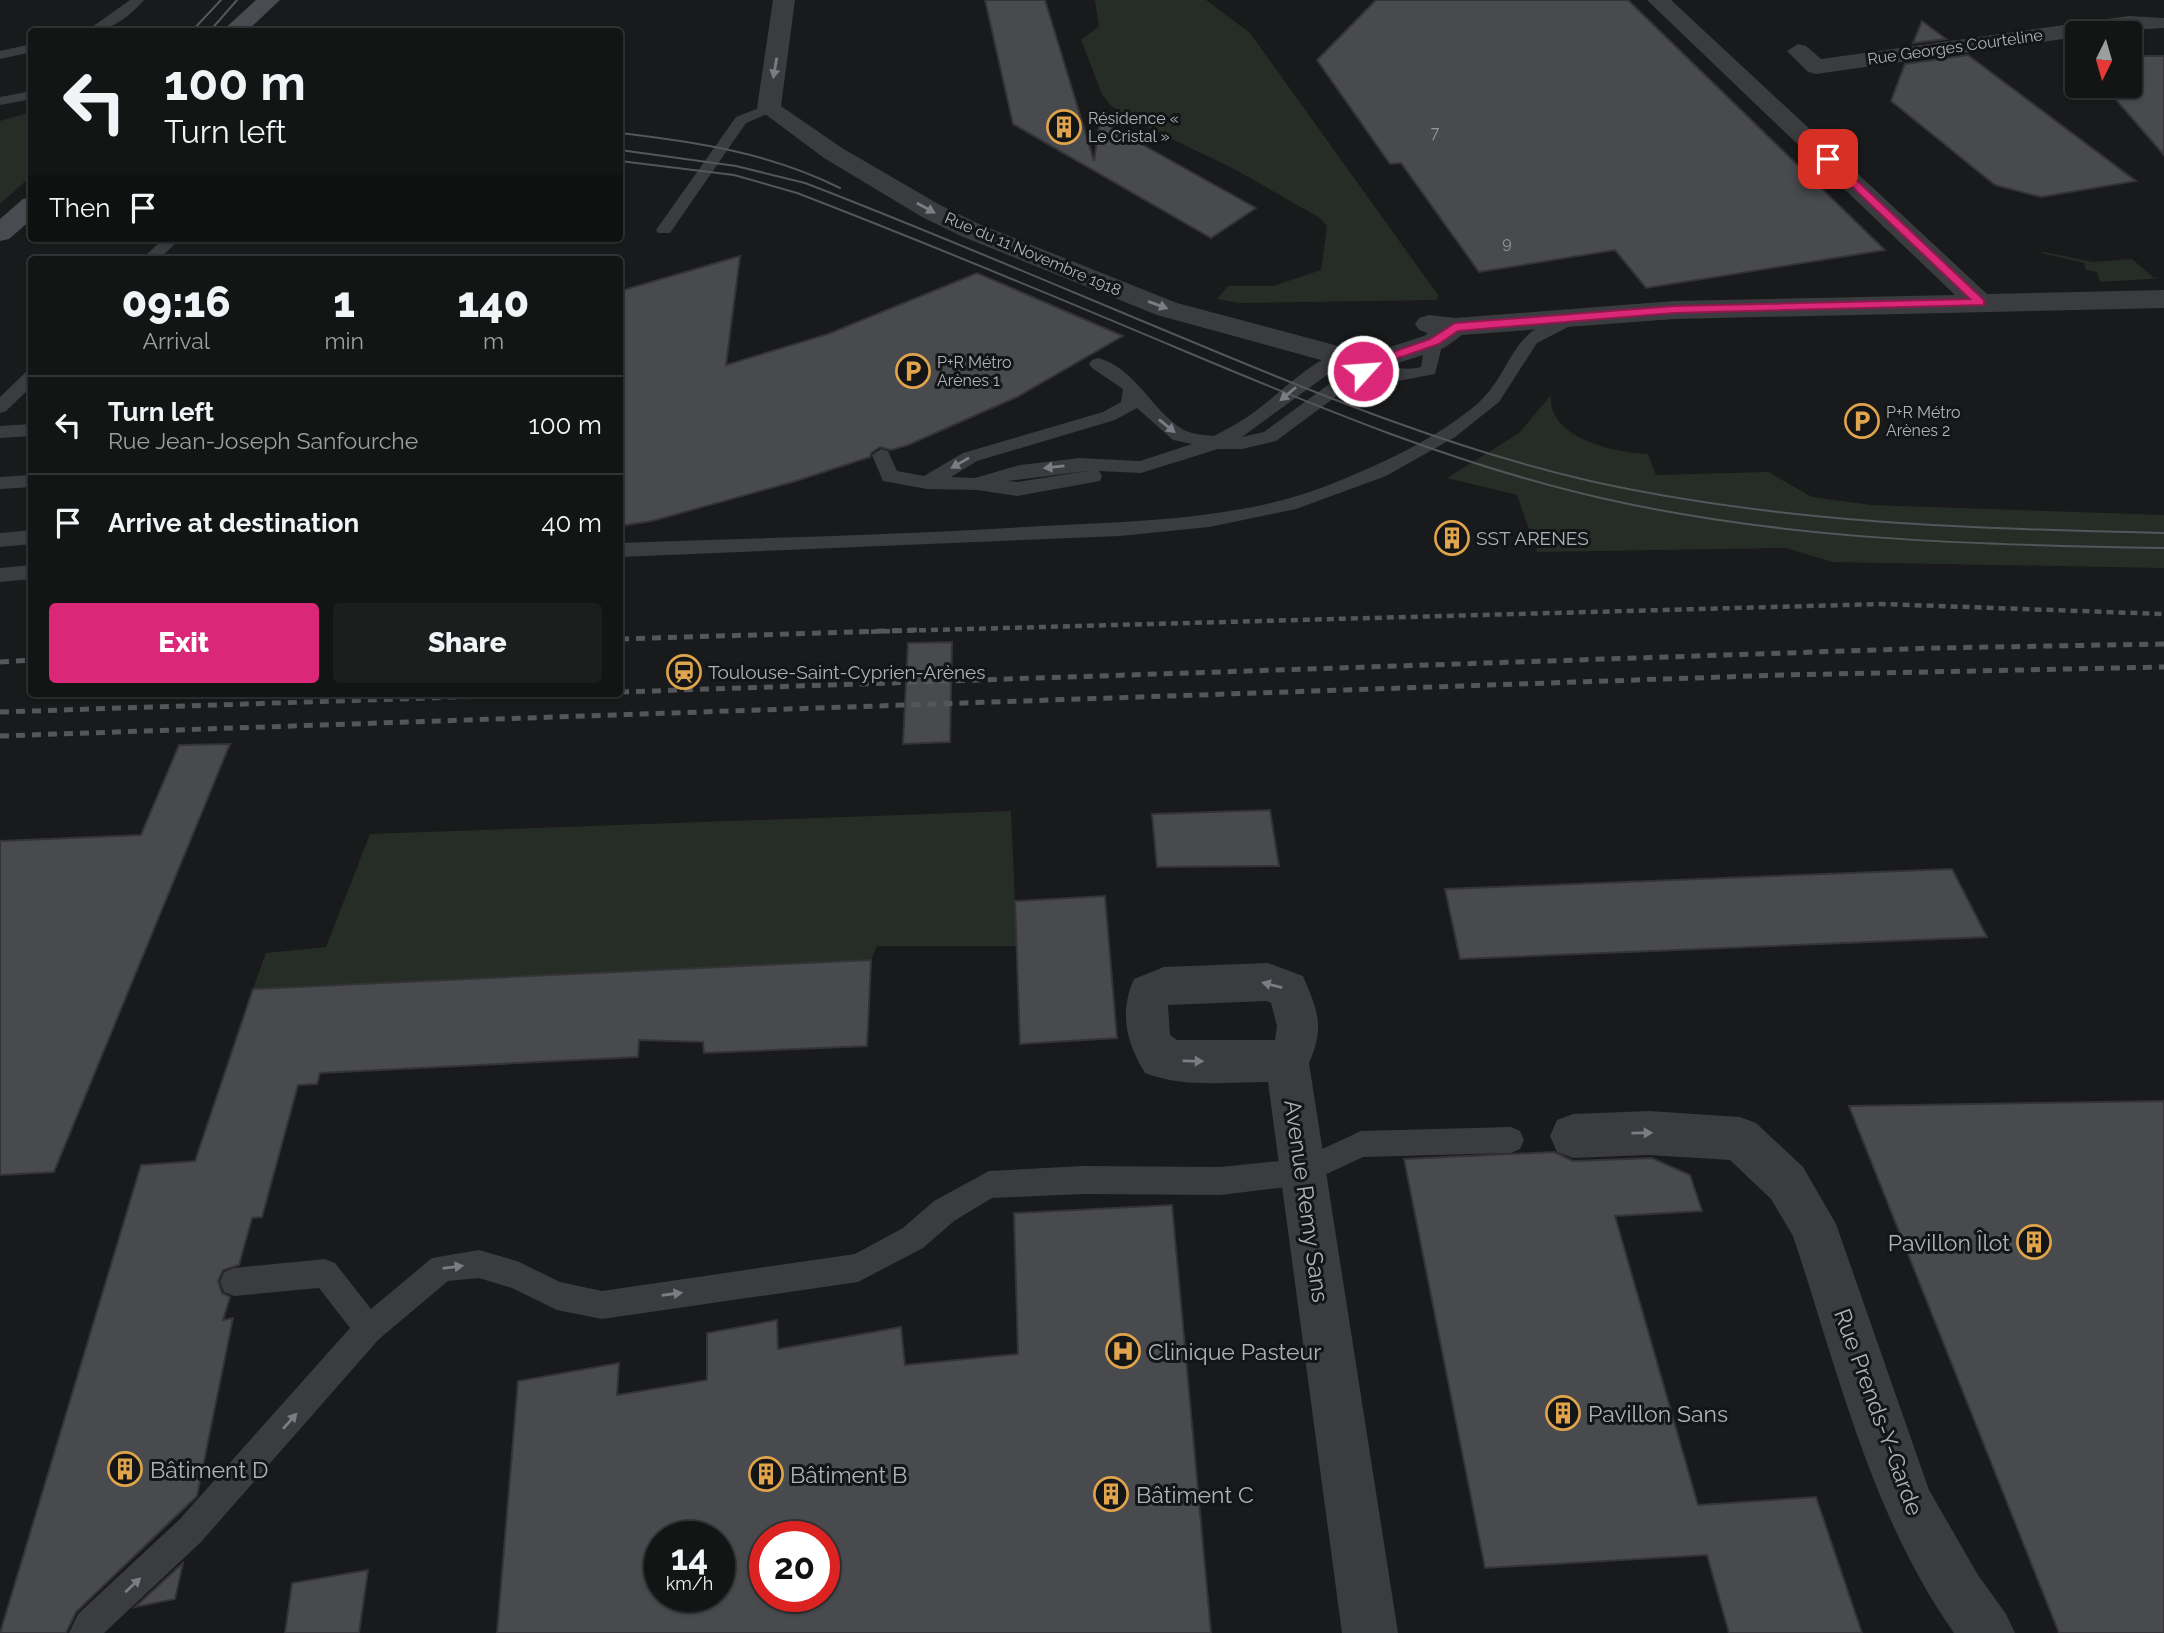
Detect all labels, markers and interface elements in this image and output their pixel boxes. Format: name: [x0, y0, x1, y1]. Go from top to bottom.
north arrow: [2065, 21, 2142, 98]
map controls: [2065, 21, 2142, 98]
street label: Rue Georges Courteline: [1866, 25, 2044, 69]
text: 100 m: [164, 54, 306, 111]
icon: left: [49, 56, 140, 147]
one-way arrow: [769, 57, 780, 79]
building icon: Résidence « Le Cristal »: [1045, 108, 1083, 146]
place label: Résidence « Le Cristal »: [1088, 109, 1179, 146]
text: Turn left: [164, 113, 286, 150]
house number: 7: [1431, 123, 1440, 142]
pin: [1798, 129, 1858, 189]
icon: arrive: [1809, 140, 1847, 178]
icon: arrive: [124, 189, 162, 227]
text: Then: [49, 193, 110, 223]
one-way arrow: [916, 202, 936, 214]
street label: Rue du 11 Novembre 1918: [942, 208, 1124, 300]
house number: 9: [1502, 233, 1512, 252]
text: 09:16: [122, 278, 231, 327]
text: 1: [333, 278, 355, 327]
text: 140: [458, 278, 529, 327]
one-way arrow: [1147, 300, 1168, 311]
text: Arrival: [142, 327, 210, 354]
text: min: [324, 327, 364, 354]
text: m: [483, 327, 504, 354]
position arrow: [1326, 334, 1400, 408]
parking icon: P+R Métro Arènes 1: [894, 352, 932, 390]
place label: P+R Métro Arènes 1: [937, 353, 1012, 390]
one-way arrow: [1279, 386, 1297, 401]
text: Turn left: [108, 397, 214, 427]
parking icon: P+R Métro Arènes 2: [1843, 402, 1881, 440]
place label: P+R Métro Arènes 2: [1886, 403, 1961, 440]
icon: left: [49, 406, 87, 444]
text: 100 m: [529, 410, 602, 440]
one-way arrow: [1158, 419, 1176, 434]
text: Rue Jean-Joseph Sanfourche: [108, 427, 418, 454]
one-way arrow: [951, 457, 970, 469]
one-way arrow: [1043, 462, 1065, 473]
icon: arrive: [49, 504, 87, 542]
text: Arrive at destination: [108, 508, 359, 538]
text: 40 m: [541, 508, 602, 538]
building icon: SST ARENES: [1433, 519, 1471, 557]
place label: SST ARENES: [1476, 527, 1589, 549]
button: Exit: [49, 603, 319, 683]
button: Share: [333, 603, 602, 683]
station icon: Toulouse-Saint-Cyprien-Arènes: [665, 653, 703, 691]
place label: Toulouse-Saint-Cyprien-Arènes: [708, 661, 985, 683]
one-way arrow: [1261, 979, 1283, 990]
one-way arrow: [1182, 1055, 1204, 1067]
street label: Avenue Remy Sans: [1279, 1098, 1335, 1304]
one-way arrow: [1631, 1128, 1653, 1139]
building icon: Pavillon Îlot: [2015, 1223, 2053, 1261]
place label: Pavillon Îlot: [1888, 1229, 2010, 1256]
one-way arrow: [442, 1261, 464, 1272]
one-way arrow: [661, 1288, 683, 1299]
street label: Rue Prends-Y-Garde: [1829, 1305, 1929, 1519]
hospital icon: Clinique Pasteur: [1104, 1332, 1142, 1370]
place label: Clinique Pasteur: [1148, 1338, 1321, 1365]
building icon: Pavillon Sans: [1544, 1394, 1582, 1432]
place label: Pavillon Sans: [1588, 1400, 1728, 1427]
one-way arrow: [282, 1412, 297, 1429]
building icon: Bâtiment D: [106, 1450, 144, 1488]
building icon: Bâtiment B: [747, 1455, 785, 1493]
place label: Bâtiment D: [150, 1456, 268, 1483]
place label: Bâtiment B: [790, 1461, 907, 1488]
building icon: Bâtiment C: [1092, 1475, 1130, 1513]
place label: Bâtiment C: [1136, 1481, 1254, 1508]
speed limit sign: 20: [749, 1521, 840, 1612]
text: 14: [671, 1537, 708, 1578]
text: km/h: [666, 1573, 713, 1594]
one-way arrow: [124, 1577, 141, 1593]

